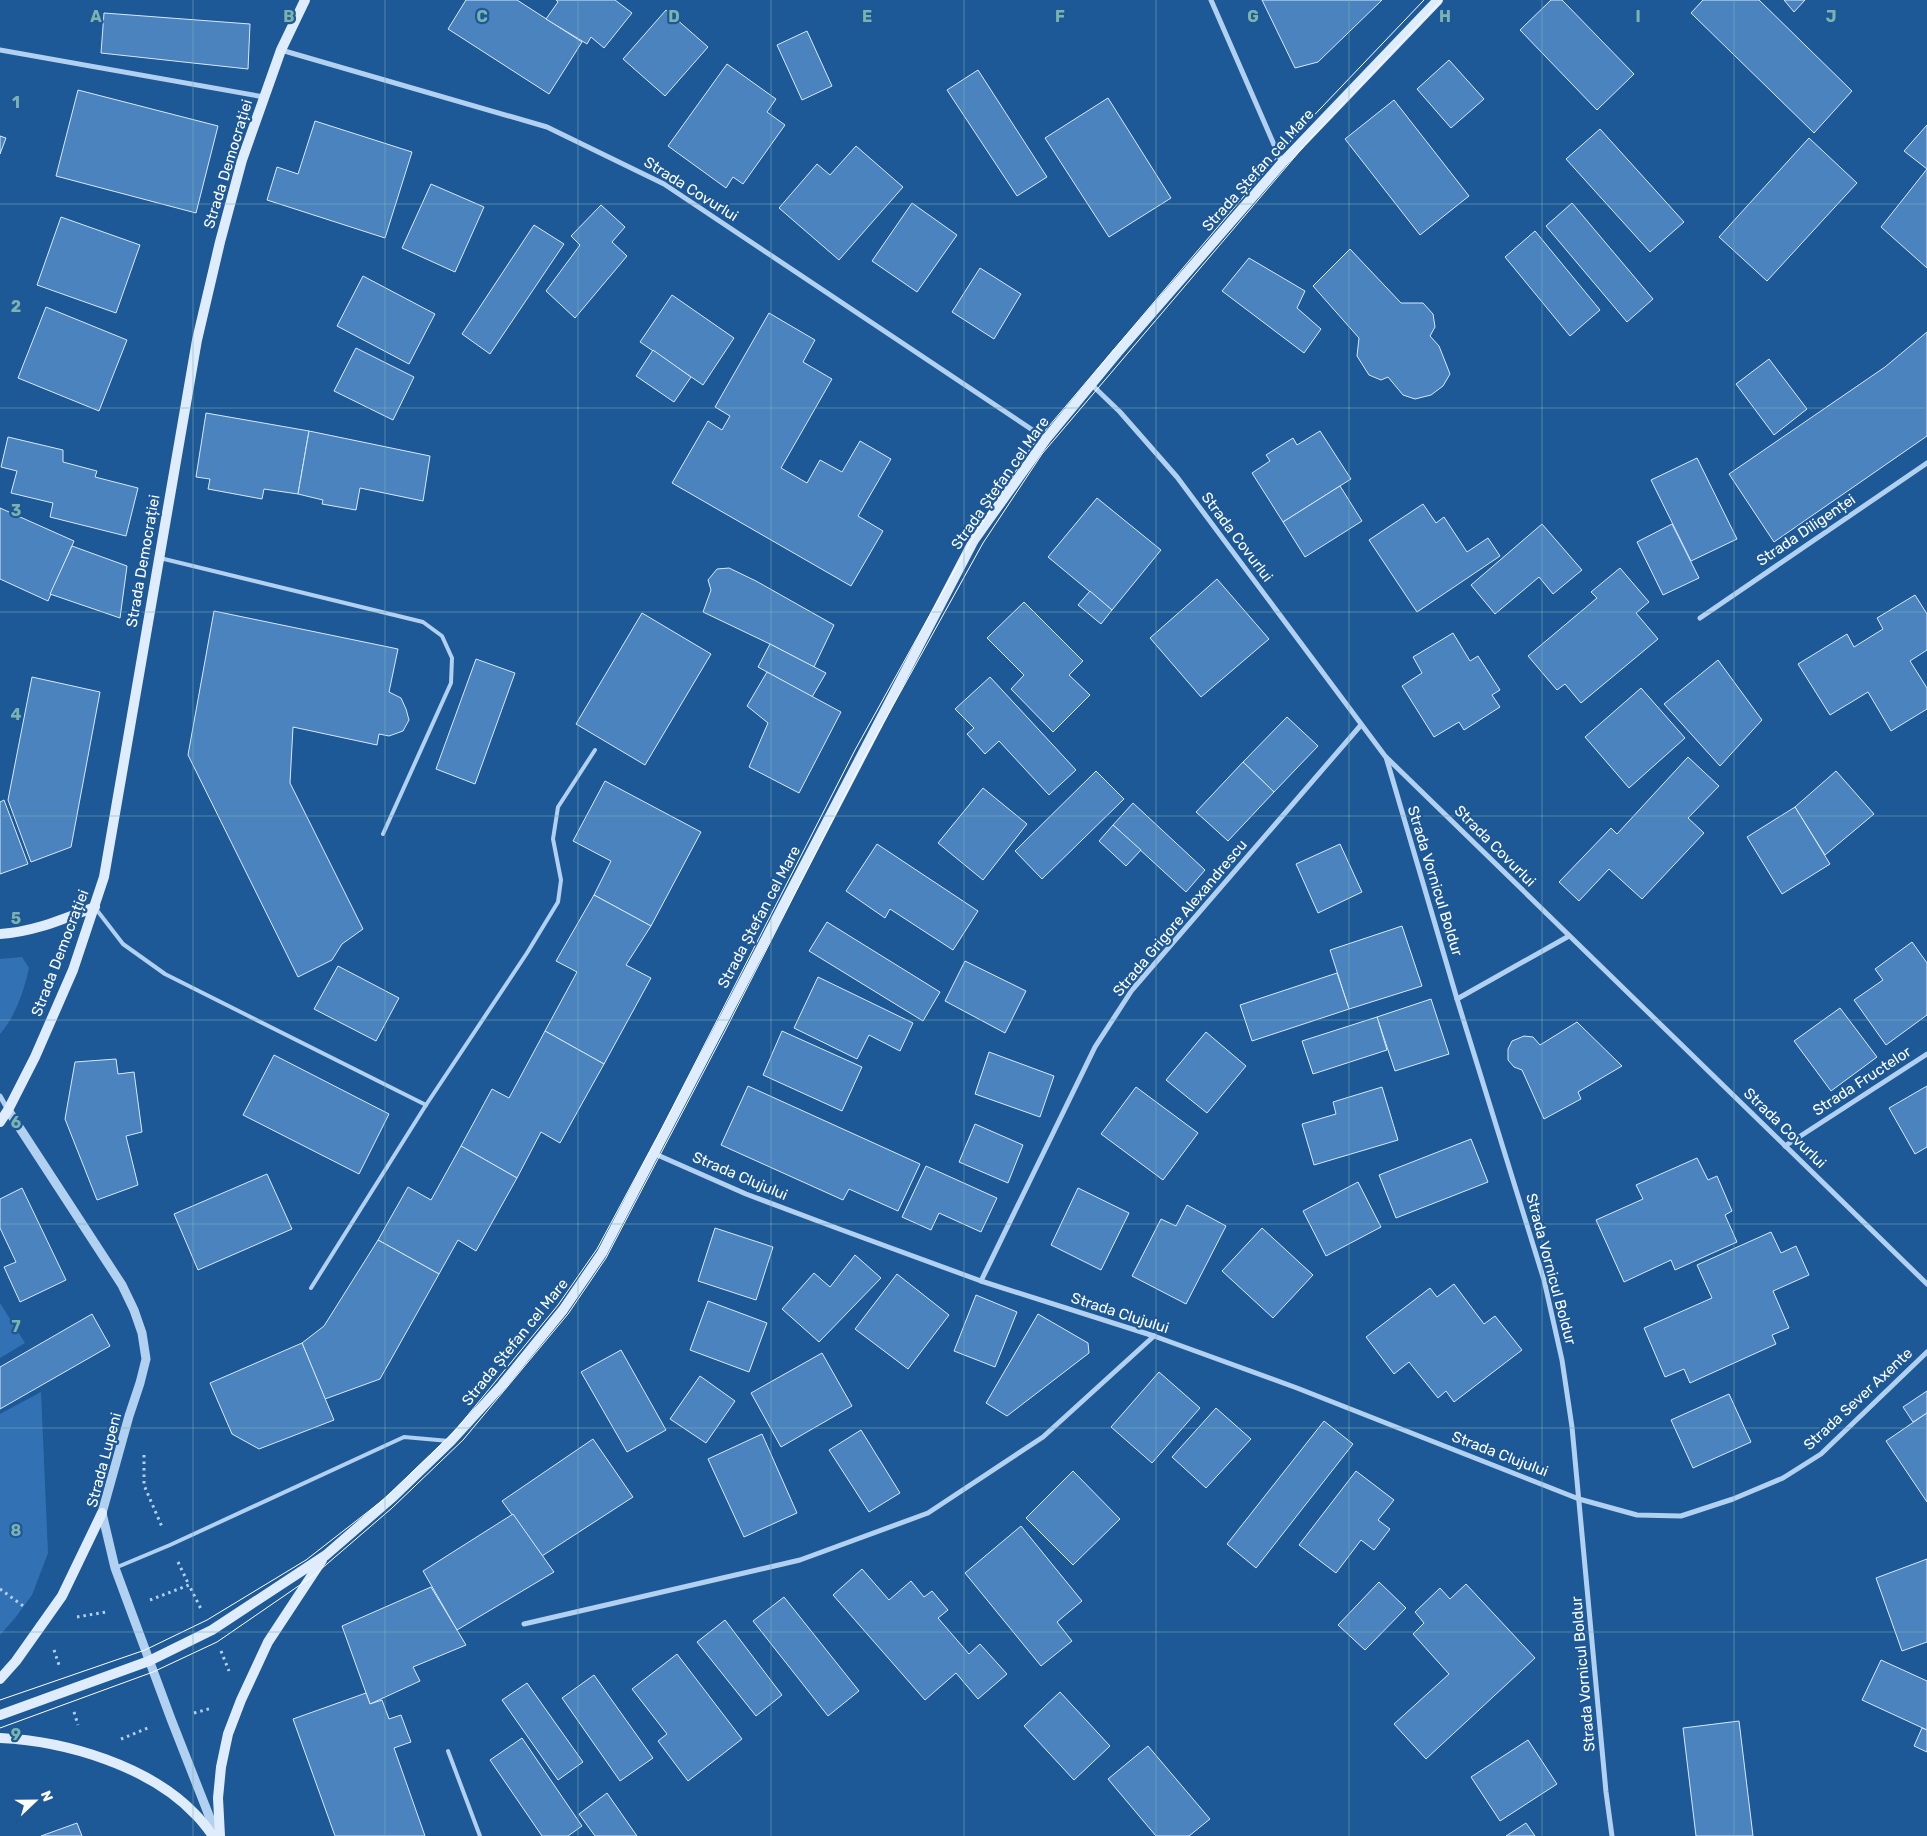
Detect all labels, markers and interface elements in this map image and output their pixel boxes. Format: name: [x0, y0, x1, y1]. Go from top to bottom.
text: A: [90, 7, 102, 26]
text: B: [283, 7, 295, 26]
text: C: [476, 7, 488, 26]
text: D: [668, 7, 680, 26]
text: E: [862, 7, 872, 26]
text: F: [1055, 7, 1065, 26]
text: G: [1247, 7, 1259, 26]
text: H: [1439, 7, 1451, 26]
text: I: [1635, 7, 1641, 26]
text: J: [1826, 7, 1836, 26]
text: 1: [12, 93, 20, 112]
street label: Strada Democrației: [200, 97, 256, 231]
street label: Strada Ștefan cel Mare: [1198, 105, 1318, 235]
street label: Strada Covurlui: [641, 153, 741, 225]
text: 2: [11, 297, 21, 316]
street label: Strada Ștefan cel Mare: [947, 413, 1053, 553]
street label: Strada Covurlui: [1197, 489, 1277, 585]
street label: Strada Diligenței: [1753, 490, 1859, 570]
street label: Strada Democrației: [122, 493, 164, 629]
text: 3: [11, 501, 21, 520]
text: 4: [11, 705, 22, 724]
street label: Strada Covurlui: [1451, 802, 1539, 890]
street label: Strada Vornicul Boldur: [1404, 804, 1467, 959]
street label: Strada Grigore Alexandrescu: [1109, 836, 1251, 1000]
street label: Strada Ștefan cel Mare: [714, 843, 804, 991]
street label: Strada Democrației: [28, 887, 92, 1019]
text: 5: [11, 909, 21, 928]
street label: Strada Fructelor: [1809, 1042, 1915, 1120]
street label: Strada Covurlui: [1740, 1084, 1830, 1172]
text: 6: [11, 1113, 21, 1132]
street label: Strada Clujului: [690, 1148, 790, 1204]
street label: Strada Vornicul Boldur: [1522, 1191, 1580, 1347]
street label: Strada Ștefan cel Mare: [458, 1275, 572, 1409]
street label: Strada Clujului: [1069, 1289, 1171, 1337]
text: 7: [11, 1317, 21, 1336]
street label: Strada Sever Axente: [1800, 1344, 1916, 1454]
street label: Strada Lupeni: [83, 1411, 125, 1509]
street label: Strada Clujului: [1449, 1427, 1551, 1481]
text: 8: [11, 1521, 22, 1540]
street label: Strada Vornicul Boldur: [1567, 1595, 1599, 1753]
text: 9: [11, 1725, 21, 1744]
north arrow: [10, 1776, 60, 1826]
text: N: [37, 1788, 56, 1804]

